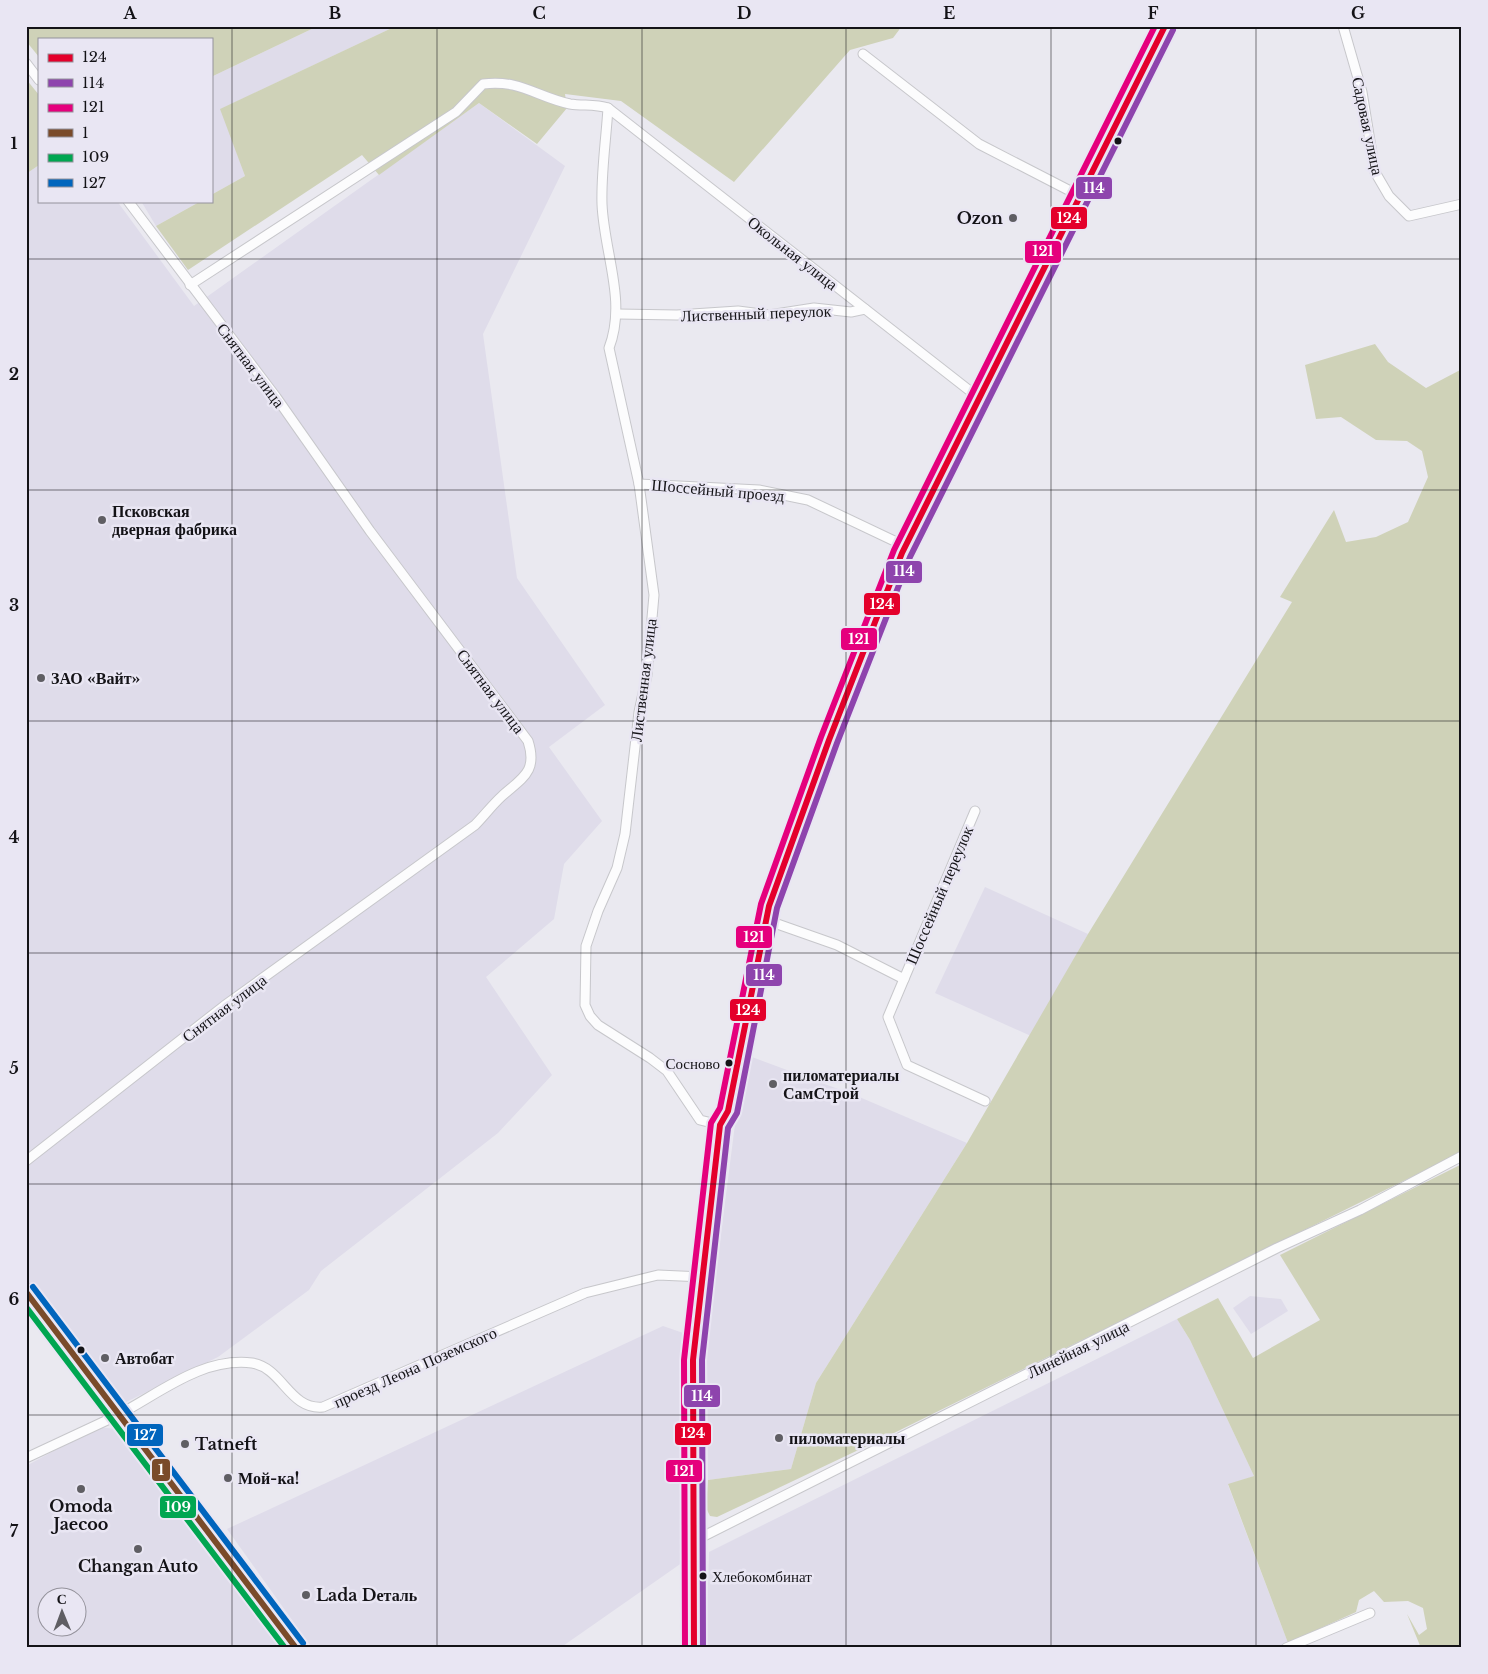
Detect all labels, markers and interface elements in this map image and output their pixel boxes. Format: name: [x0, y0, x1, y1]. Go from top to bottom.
text: A: [123, 3, 138, 23]
text: B: [329, 3, 342, 23]
text: C: [532, 3, 546, 23]
text: D: [737, 3, 751, 23]
text: E: [943, 3, 955, 23]
text: F: [1147, 3, 1159, 23]
text: G: [1351, 3, 1365, 23]
legend: [38, 38, 212, 202]
text: 124: [82, 47, 107, 66]
text: 114: [82, 73, 104, 92]
street label: Садовая улица: [1348, 75, 1388, 177]
text: 121: [82, 97, 105, 116]
text: 1: [82, 123, 89, 142]
text: 1: [11, 133, 18, 153]
unlabelled marker: [1113, 136, 1123, 146]
text: 109: [82, 147, 109, 166]
text: 127: [82, 173, 106, 192]
line badge: 114: [1075, 176, 1113, 200]
text: 114: [1083, 179, 1105, 197]
line badge: 124: [1050, 206, 1088, 230]
place label: Ozon: [957, 208, 1003, 228]
text: 124: [1057, 209, 1081, 227]
street label: Окольная улица: [744, 212, 842, 294]
marker: Ozon: [1007, 212, 1019, 224]
line badge: 121: [1024, 240, 1062, 264]
text: 121: [1032, 242, 1054, 260]
street label: Лиственный переулок: [680, 300, 832, 326]
street label: Снятная улица: [213, 319, 289, 411]
text: 2: [9, 364, 19, 384]
street label: Шоссейный проезд: [651, 474, 785, 506]
place label: Псковская дверная фабрика: [112, 501, 237, 539]
marker: Псковская дверная фабрика: [96, 514, 108, 526]
line badge: 114: [885, 560, 923, 584]
text: 114: [893, 562, 915, 580]
line badge: 124: [863, 592, 901, 616]
text: 3: [9, 595, 19, 615]
text: 124: [870, 595, 894, 613]
street label: Лиственная улица: [626, 617, 660, 743]
line badge: 121: [840, 627, 878, 651]
text: 121: [848, 630, 870, 648]
street label: Снятная улица: [453, 645, 529, 737]
place label: ЗАО «Вайт»: [51, 668, 141, 688]
marker: ЗАО «Вайт»: [35, 672, 47, 684]
street label: Шоссейный переулок: [901, 823, 977, 967]
text: 4: [9, 827, 19, 847]
line badge: 121: [735, 925, 773, 949]
text: 121: [743, 928, 765, 946]
line badge: 114: [745, 963, 783, 987]
text: 114: [753, 966, 775, 984]
street label: Снятная улица: [178, 970, 270, 1046]
line badge: 124: [729, 998, 767, 1022]
text: 124: [736, 1001, 760, 1019]
place label: Сосново: [665, 1054, 720, 1073]
text: 5: [9, 1058, 19, 1078]
marker: Сосново: [724, 1058, 734, 1068]
place label: пиломатериалы СамСтрой: [783, 1065, 900, 1103]
marker: пиломатериалы СамСтрой: [767, 1078, 779, 1090]
text: 6: [9, 1289, 20, 1309]
street label: Линейная улица: [1024, 1316, 1132, 1382]
street label: проезд Леона Поземского: [330, 1322, 500, 1412]
unlabelled marker: [76, 1345, 86, 1355]
place label: Автобат: [115, 1348, 174, 1368]
marker: Автобат: [99, 1352, 111, 1364]
line badge: 114: [683, 1384, 721, 1408]
text: 114: [691, 1387, 713, 1405]
line badge: 124: [674, 1422, 712, 1446]
line badge: 127: [126, 1423, 164, 1447]
text: 124: [681, 1424, 705, 1442]
text: 127: [134, 1426, 157, 1444]
place label: пиломатериалы: [789, 1428, 906, 1448]
marker: пиломатериалы: [773, 1432, 785, 1444]
place label: Tatneft: [195, 1434, 258, 1454]
marker: Tatneft: [179, 1438, 191, 1450]
line badge: 1: [151, 1458, 171, 1482]
line badge: 121: [665, 1459, 703, 1483]
text: 1: [158, 1461, 164, 1479]
text: 121: [673, 1462, 695, 1480]
place label: Мой-ка!: [238, 1468, 299, 1488]
marker: Мой-ка!: [222, 1472, 234, 1484]
marker: Omoda Jaecoo: [75, 1483, 87, 1495]
line badge: 109: [159, 1495, 197, 1519]
place label: Omoda Jaecoo: [49, 1496, 113, 1534]
text: 109: [165, 1498, 191, 1516]
text: 7: [10, 1521, 19, 1541]
marker: Changan Auto: [132, 1543, 144, 1555]
place label: Changan Auto: [78, 1556, 198, 1576]
place label: Хлебокомбинат: [712, 1567, 812, 1586]
marker: Хлебокомбинат: [698, 1571, 708, 1581]
place label: Lada Dеталь: [316, 1585, 418, 1605]
north arrow: [38, 1586, 88, 1636]
marker: Lada Dеталь: [300, 1589, 312, 1601]
text: С: [57, 1590, 67, 1608]

